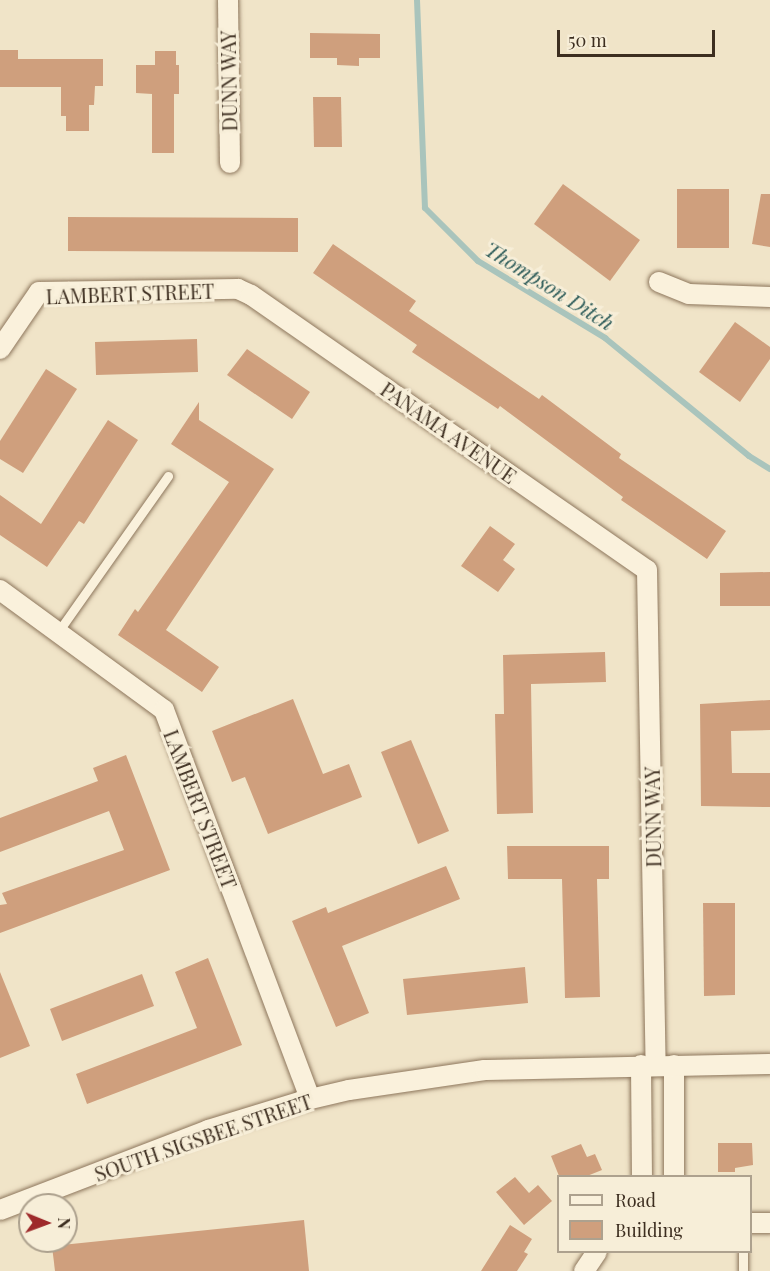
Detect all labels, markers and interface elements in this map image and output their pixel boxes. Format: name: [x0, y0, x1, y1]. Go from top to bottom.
scale bar: [560, 18, 718, 56]
text: 50 m: [568, 28, 607, 52]
street label: DUNN WAY: [215, 30, 241, 132]
water label: Thompson Ditch: [481, 235, 619, 335]
street label: LAMBERT STREET: [45, 278, 215, 308]
street label: PANAMA AVENUE: [376, 376, 522, 488]
street label: LAMBERT STREET: [160, 726, 242, 892]
street label: DUNN WAY: [639, 766, 665, 868]
street label: SOUTH SIGSBEE STREET: [91, 1088, 315, 1186]
legend: [557, 1175, 752, 1253]
text: Road: [615, 1188, 656, 1212]
north arrow: [18, 1193, 78, 1253]
text: N: [54, 1217, 75, 1229]
text: Building: [615, 1218, 683, 1242]

